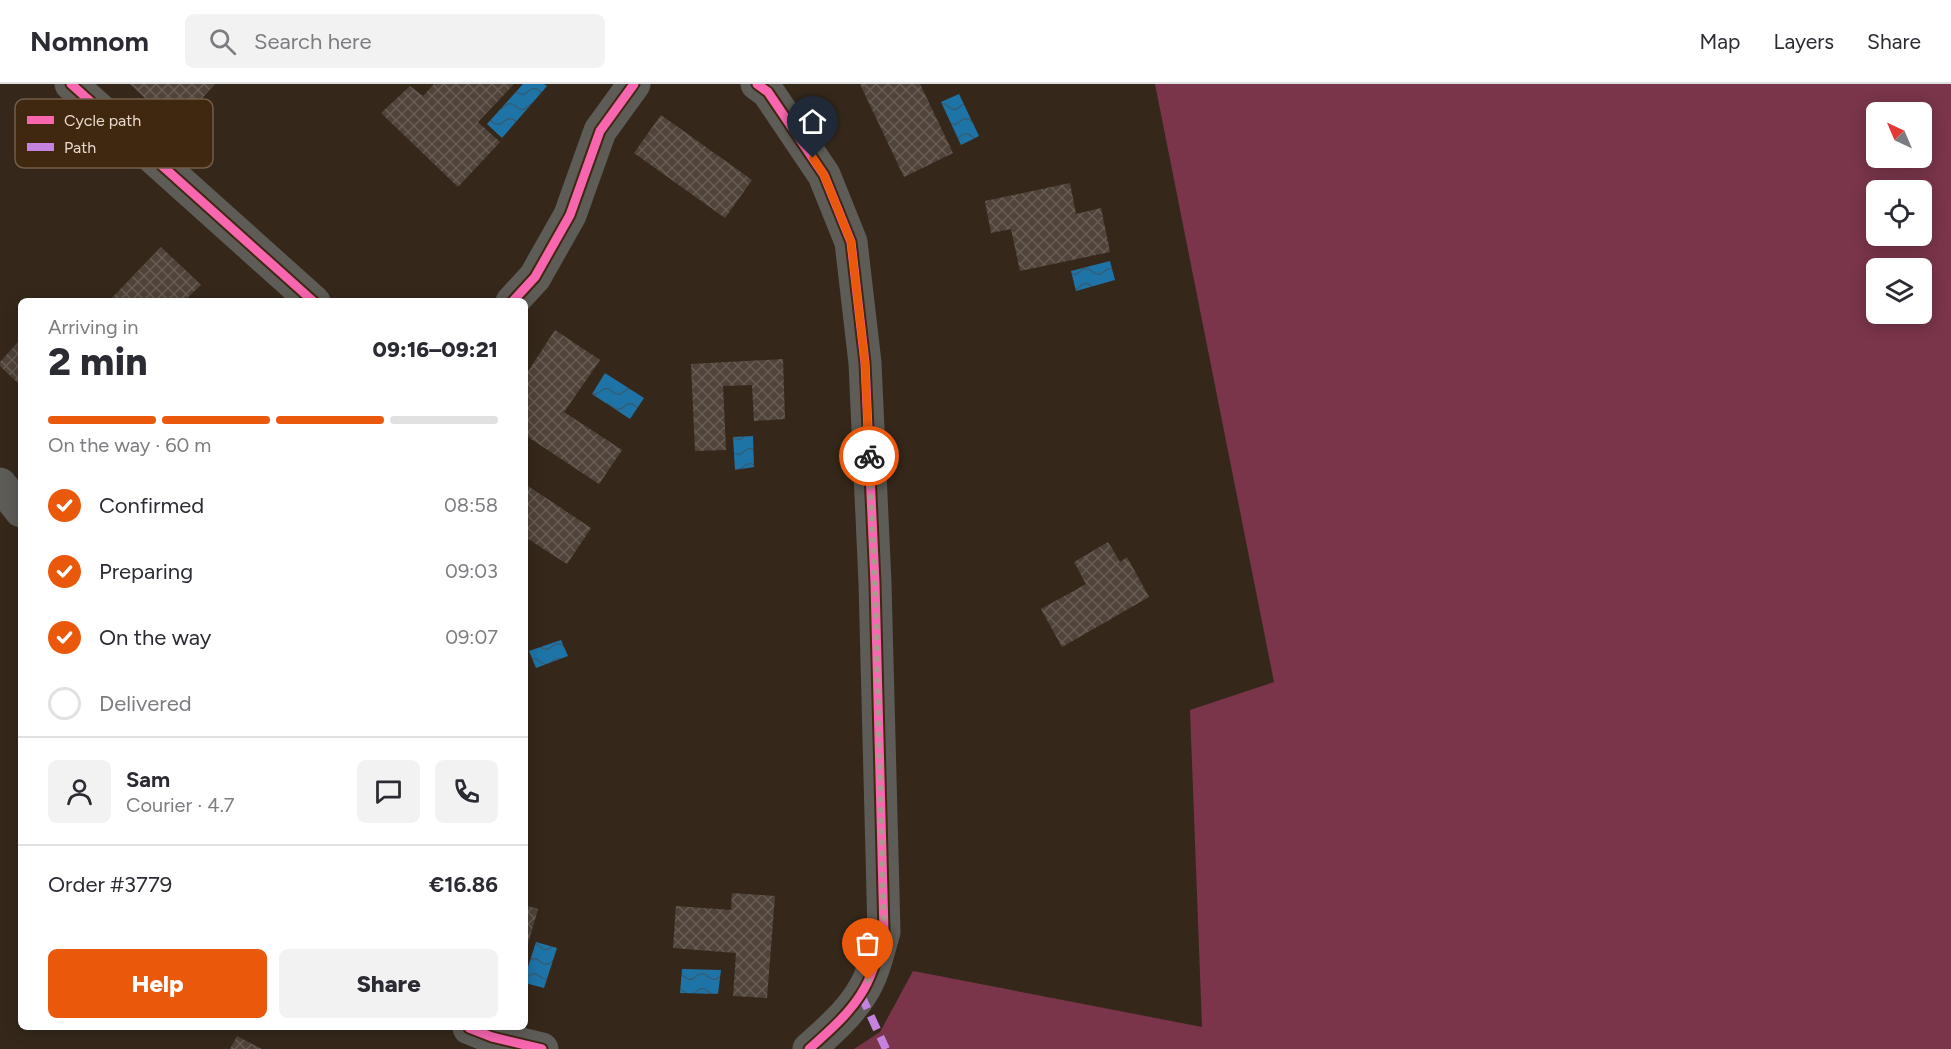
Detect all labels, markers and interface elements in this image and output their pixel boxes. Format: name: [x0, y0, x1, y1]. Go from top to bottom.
search box: [185, 14, 605, 68]
text: Nomnom: [30, 24, 149, 58]
icon: search: [206, 25, 239, 58]
text: Search here: [254, 28, 371, 55]
text: Map: [1700, 29, 1740, 54]
text: Layers: [1773, 29, 1834, 54]
text: Share: [1867, 29, 1921, 54]
pin: [787, 96, 838, 158]
legend: [15, 99, 213, 168]
north arrow: [1866, 102, 1932, 168]
map controls: [1866, 102, 1932, 324]
icon: home: [796, 105, 829, 138]
text: Cycle path: [64, 111, 141, 130]
text: Path: [64, 138, 96, 157]
button: locate: [1866, 180, 1932, 246]
button: layers: [1866, 258, 1932, 324]
text: Arriving in: [48, 315, 138, 339]
text: 09:16–09:21: [373, 336, 498, 363]
text: 2 min: [48, 338, 148, 385]
courier: [839, 426, 899, 486]
text: On the way · 60 m: [48, 433, 211, 457]
icon: bike: [853, 440, 886, 473]
icon: check: [48, 489, 81, 522]
text: Confirmed: [99, 492, 204, 519]
text: 08:58: [444, 493, 498, 517]
icon: check: [48, 555, 81, 588]
text: Preparing: [99, 558, 193, 585]
text: 09:03: [445, 559, 498, 583]
icon: check: [48, 621, 81, 654]
text: On the way: [99, 624, 211, 651]
text: 09:07: [445, 625, 498, 649]
text: Delivered: [99, 690, 192, 717]
button: person: [48, 760, 111, 823]
button: chat: [357, 760, 420, 823]
button: phone: [435, 760, 498, 823]
text: Sam: [126, 766, 170, 793]
text: Courier · 4.7: [126, 793, 235, 817]
text: Order #3779: [48, 871, 172, 898]
text: €16.86: [429, 871, 498, 898]
pin: [842, 918, 893, 980]
icon: bag: [851, 927, 884, 960]
button: Help: [48, 949, 267, 1018]
button: Share: [279, 949, 498, 1018]

